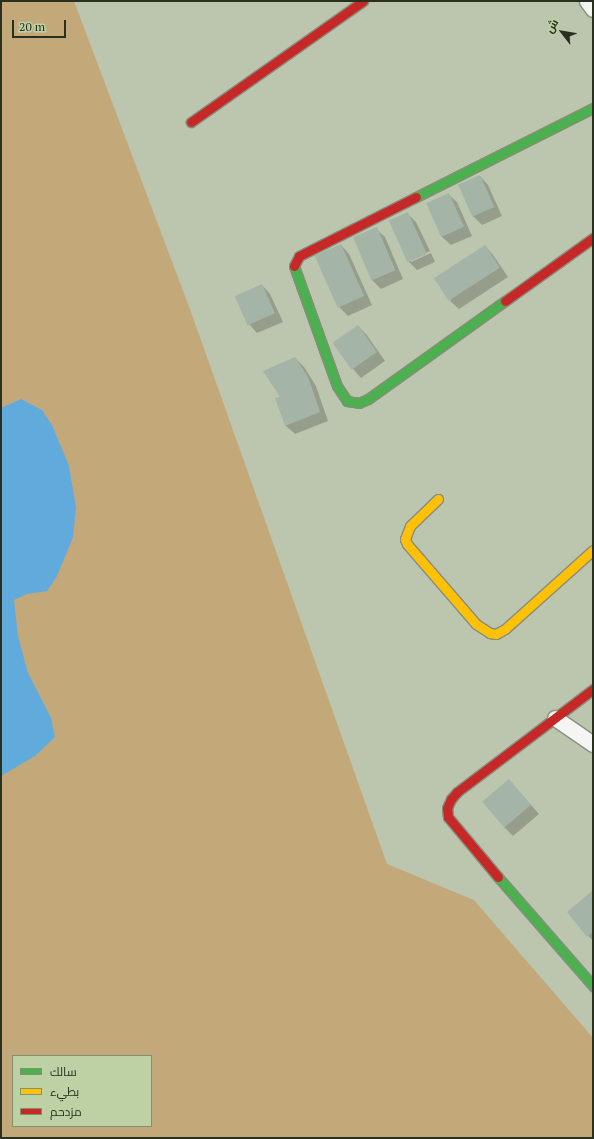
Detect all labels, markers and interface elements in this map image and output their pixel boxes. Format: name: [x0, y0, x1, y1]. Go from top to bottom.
scale bar: [14, 12, 68, 38]
north arrow: [542, 12, 582, 52]
text: ش: [542, 16, 561, 35]
text: 20 m: [19, 19, 45, 34]
legend: [12, 1055, 152, 1127]
text: سالك: [50, 1064, 77, 1079]
text: بطيء: [50, 1084, 79, 1099]
text: مزدحم: [50, 1104, 82, 1119]

